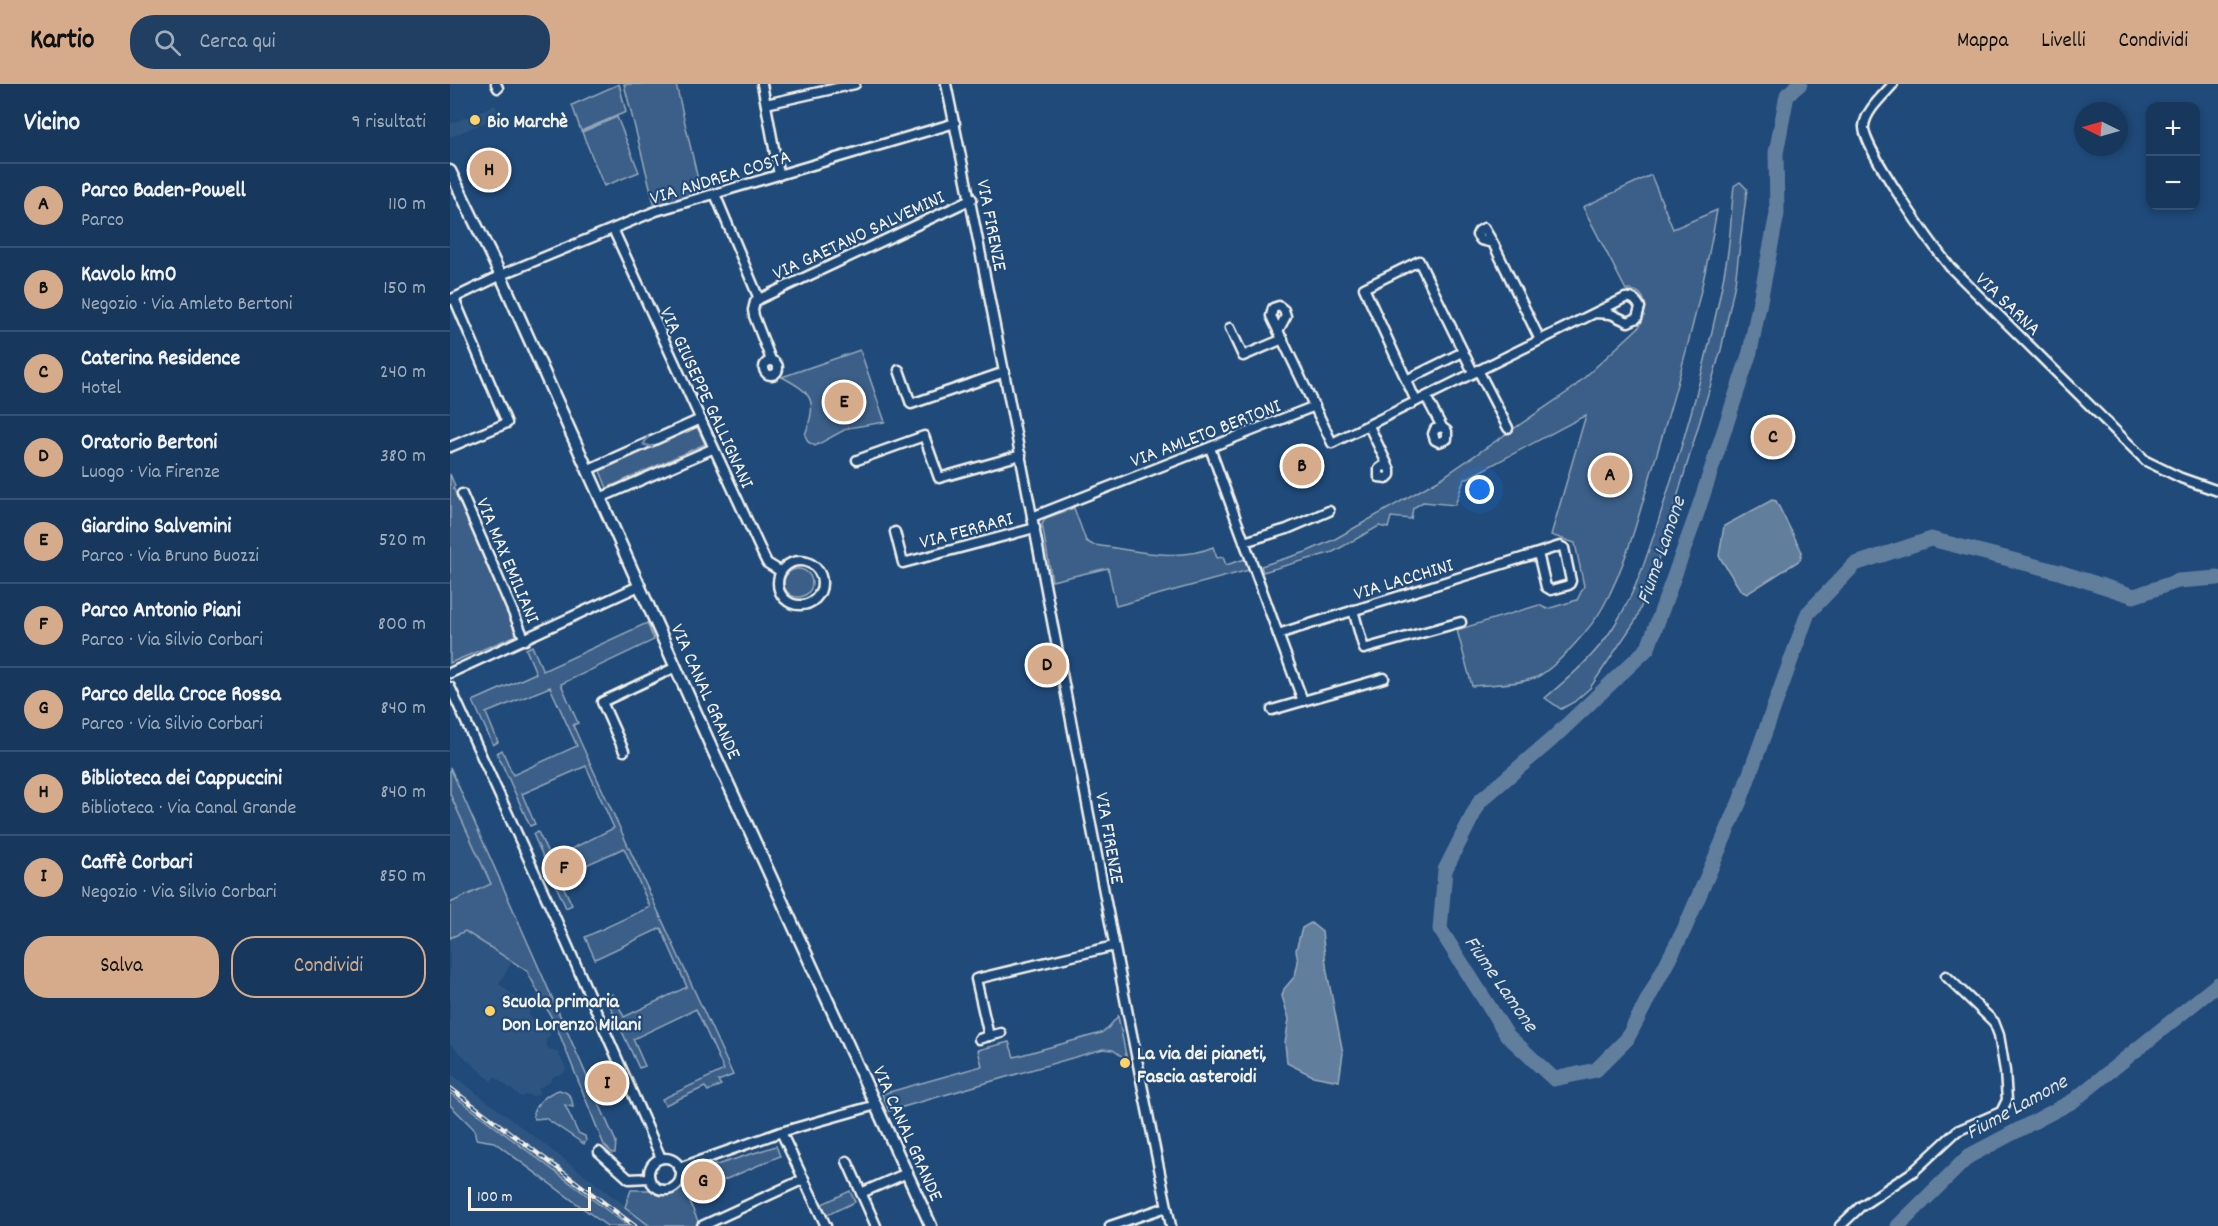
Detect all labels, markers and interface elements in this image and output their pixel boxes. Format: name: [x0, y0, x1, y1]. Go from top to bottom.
search box: [130, 15, 550, 69]
text: Kartio: [30, 22, 94, 62]
icon: search: [151, 26, 184, 59]
text: Cerca qui: [199, 27, 276, 58]
text: Mappa: [1957, 27, 2008, 57]
text: Livelli: [2041, 27, 2086, 57]
text: Condividi: [2119, 27, 2188, 57]
north arrow: [2074, 102, 2128, 156]
map controls: [2146, 102, 2200, 210]
button: +: [2146, 102, 2200, 156]
text: Vicino: [24, 105, 80, 142]
text: 9 risultati: [352, 109, 426, 137]
place label: Bio Marchè: [487, 109, 568, 137]
marker: Bio Marchè: [468, 113, 482, 127]
street label: VIA ANDREA COSTA: [647, 144, 795, 214]
pin: H: [470, 148, 508, 193]
button: −: [2146, 156, 2200, 210]
text: Parco Baden-Powell: [81, 176, 246, 207]
street label: VIA FIRENZE: [967, 177, 1013, 274]
street label: VIA GAETANO SALVEMINI: [769, 185, 950, 289]
text: A: [38, 191, 49, 219]
text: 110 m: [388, 191, 426, 219]
text: Parco: [81, 207, 124, 235]
text: Kavolo km0: [81, 260, 177, 291]
street label: VIA SARNA: [1968, 267, 2046, 344]
text: B: [39, 275, 48, 303]
text: 150 m: [383, 275, 426, 303]
text: Negozio · Via Amleto Bertoni: [81, 291, 292, 319]
street label: VIA GIUSEPPE GALLIGNANI: [651, 303, 760, 494]
text: Caterina Residence: [81, 344, 240, 375]
text: C: [39, 359, 48, 387]
text: 240 m: [380, 359, 426, 387]
text: Hotel: [81, 375, 121, 403]
pin: E: [824, 380, 864, 424]
street label: VIA AMLETO BERTONI: [1127, 393, 1285, 476]
pin: C: [1754, 414, 1792, 460]
text: Oratorio Bertoni: [81, 428, 217, 459]
one-way arrow: [643, 436, 654, 448]
text: D: [38, 443, 49, 471]
text: 380 m: [380, 443, 426, 471]
pin: B: [1282, 444, 1322, 488]
pin: A: [1590, 452, 1630, 498]
text: Luogo · Via Firenze: [81, 459, 220, 487]
your location: [1465, 475, 1494, 504]
water label: Fiume Lamone: [1630, 492, 1696, 609]
street label: VIA MAX EMILIANI: [467, 494, 545, 628]
street label: VIA FERRARI: [917, 506, 1017, 558]
text: Giardino Salvemini: [81, 512, 231, 543]
text: E: [39, 527, 48, 555]
text: 520 m: [379, 527, 426, 555]
text: Parco · Via Bruno Buozzi: [81, 543, 259, 571]
street label: VIA LACCHINI: [1351, 552, 1457, 609]
text: Parco Antonio Piani: [81, 596, 241, 627]
text: F: [39, 611, 48, 639]
text: 800 m: [378, 611, 426, 639]
street label: VIA CANAL GRANDE: [662, 620, 747, 764]
text: Parco · Via Silvio Corbari: [81, 627, 263, 655]
pin: D: [1028, 642, 1066, 688]
text: Parco della Croce Rossa: [81, 680, 281, 711]
text: G: [38, 695, 49, 723]
text: 840 m: [380, 695, 426, 723]
text: Parco · Via Silvio Corbari: [81, 711, 263, 739]
text: Biblioteca dei Cappuccini: [81, 764, 282, 795]
text: H: [38, 779, 49, 807]
text: 840 m: [380, 779, 426, 807]
street label: VIA FIRENZE: [1086, 790, 1130, 887]
text: Biblioteca · Via Canal Grande: [81, 795, 296, 823]
pin: F: [544, 846, 584, 890]
text: Caffè Corbari: [81, 848, 192, 879]
text: I: [40, 863, 47, 891]
text: 850 m: [380, 863, 426, 891]
text: Negozio · Via Silvio Corbari: [81, 879, 277, 907]
water label: Fiume Lamone: [1455, 930, 1545, 1041]
button: Salva: [24, 936, 219, 998]
button: Condividi: [231, 936, 426, 998]
place label: Scuola primaria Don Lorenzo Milani: [502, 989, 641, 1040]
marker: Scuola primaria Don Lorenzo Milani: [483, 1004, 497, 1018]
place label: La via dei pianeti, Fascia asteroidi: [1137, 1041, 1267, 1092]
marker: La via dei pianeti, Fascia asteroidi: [1118, 1056, 1132, 1070]
pin: I: [588, 1060, 626, 1106]
street label: VIA CANAL GRANDE: [864, 1062, 949, 1206]
water label: Fiume Lamone: [1961, 1068, 2075, 1149]
pin: G: [684, 1158, 722, 1204]
scale bar: [468, 1184, 591, 1212]
text: 100 m: [477, 1186, 513, 1209]

